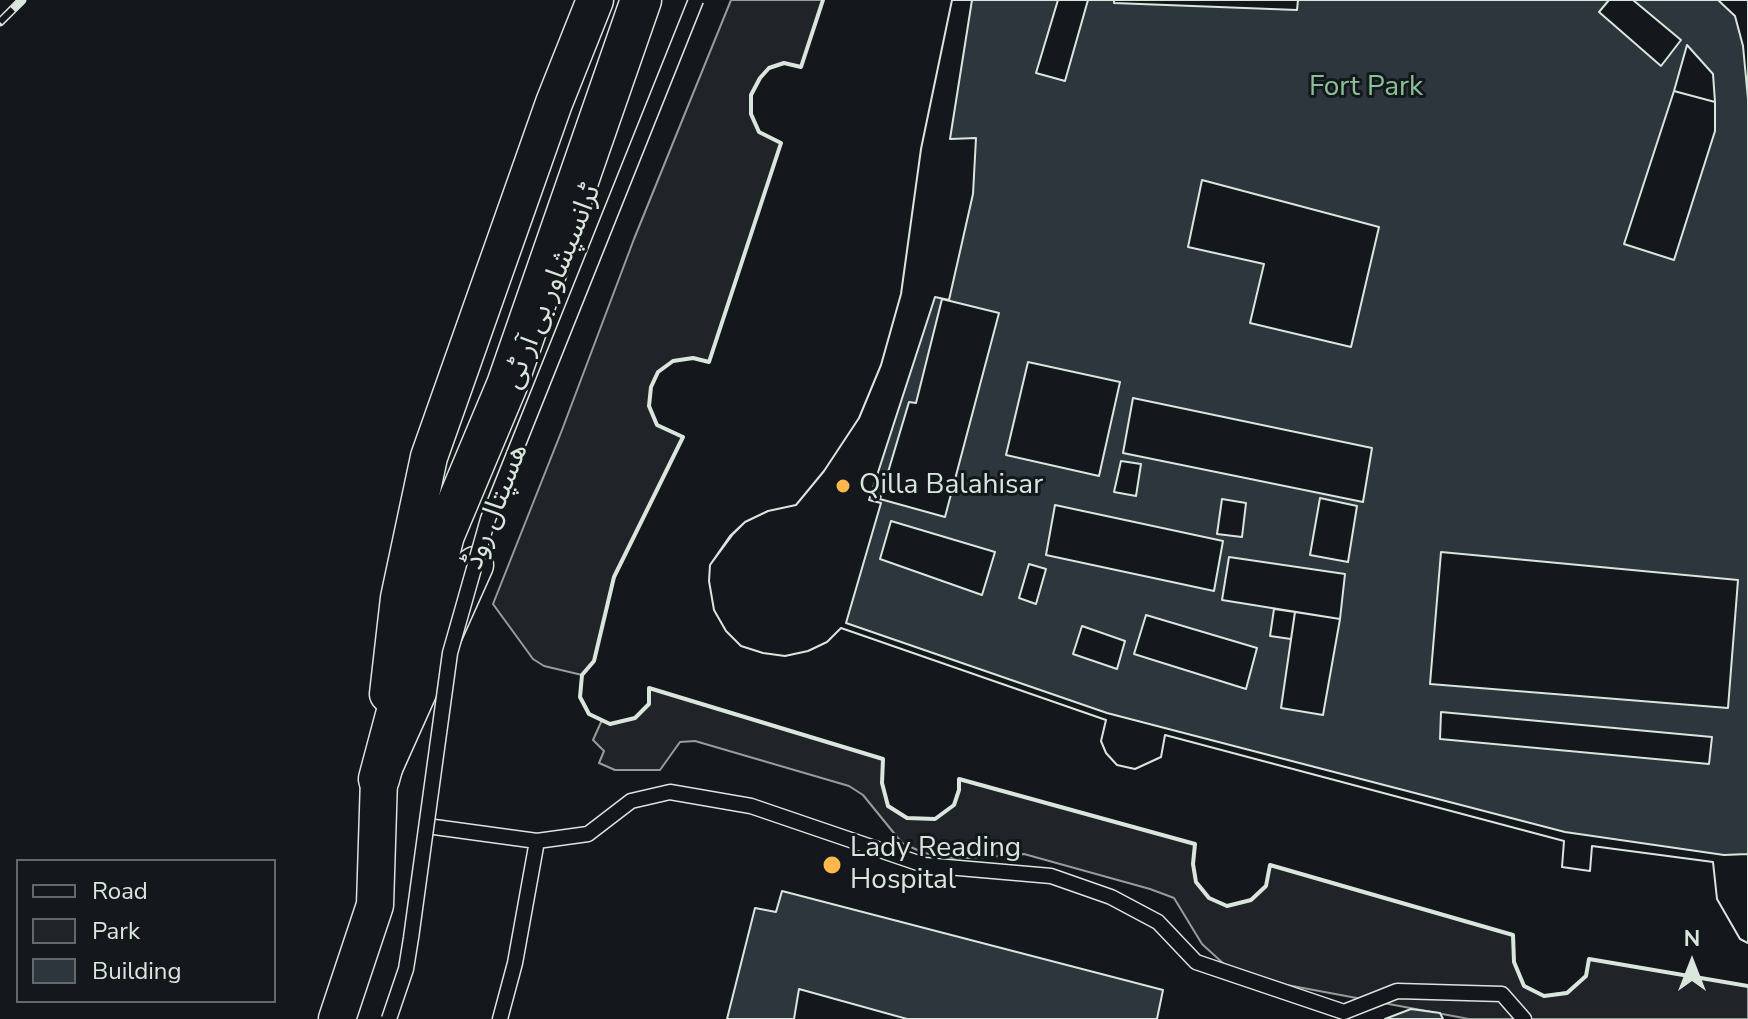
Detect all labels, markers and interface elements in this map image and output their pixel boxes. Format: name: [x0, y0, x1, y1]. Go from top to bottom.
park label: Fort Park: [1309, 71, 1423, 105]
street label: ٹرانسپشاور بی آر ٹی: [497, 180, 609, 394]
street label: ھسپتال روڈ: [458, 439, 536, 575]
place label: Qilla Balahisar: [859, 469, 1043, 503]
marker: Qilla Balahisar: [834, 477, 852, 495]
place label: Lady Reading Hospital: [850, 832, 1021, 898]
marker: Lady Reading Hospital: [821, 854, 843, 876]
legend: [16, 859, 276, 1003]
text: Road: [92, 875, 148, 907]
text: Park: [92, 915, 140, 947]
north arrow: [1652, 923, 1732, 1003]
text: N: [1684, 924, 1700, 954]
text: Building: [92, 955, 182, 987]

